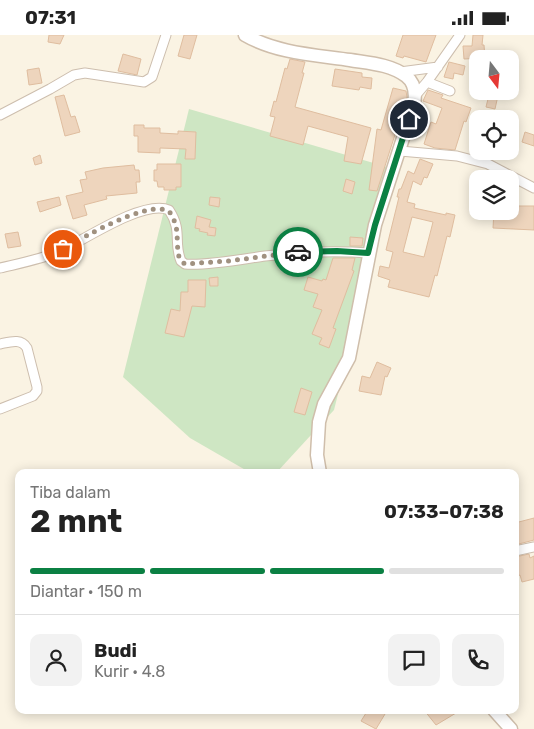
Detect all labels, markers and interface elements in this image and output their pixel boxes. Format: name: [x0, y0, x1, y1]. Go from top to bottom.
text: 07:31: [25, 6, 76, 29]
north arrow: [469, 50, 519, 100]
map controls: [469, 50, 519, 220]
pin: [388, 98, 430, 140]
icon: home: [395, 105, 423, 133]
button: locate: [469, 110, 519, 160]
button: layers: [469, 170, 519, 220]
courier: [273, 227, 323, 277]
pin: [42, 228, 84, 270]
icon: bag: [49, 235, 77, 263]
icon: car: [284, 238, 312, 266]
text: Tiba dalam: [30, 483, 111, 502]
text: 07:33–07:38: [384, 500, 504, 523]
text: 2 mnt: [30, 502, 122, 540]
text: Diantar · 150 m: [30, 582, 142, 601]
button: person: [30, 634, 82, 686]
button: chat: [388, 634, 440, 686]
button: phone: [452, 634, 504, 686]
text: Budi: [94, 639, 137, 662]
text: Kurir · 4.8: [94, 662, 165, 681]

